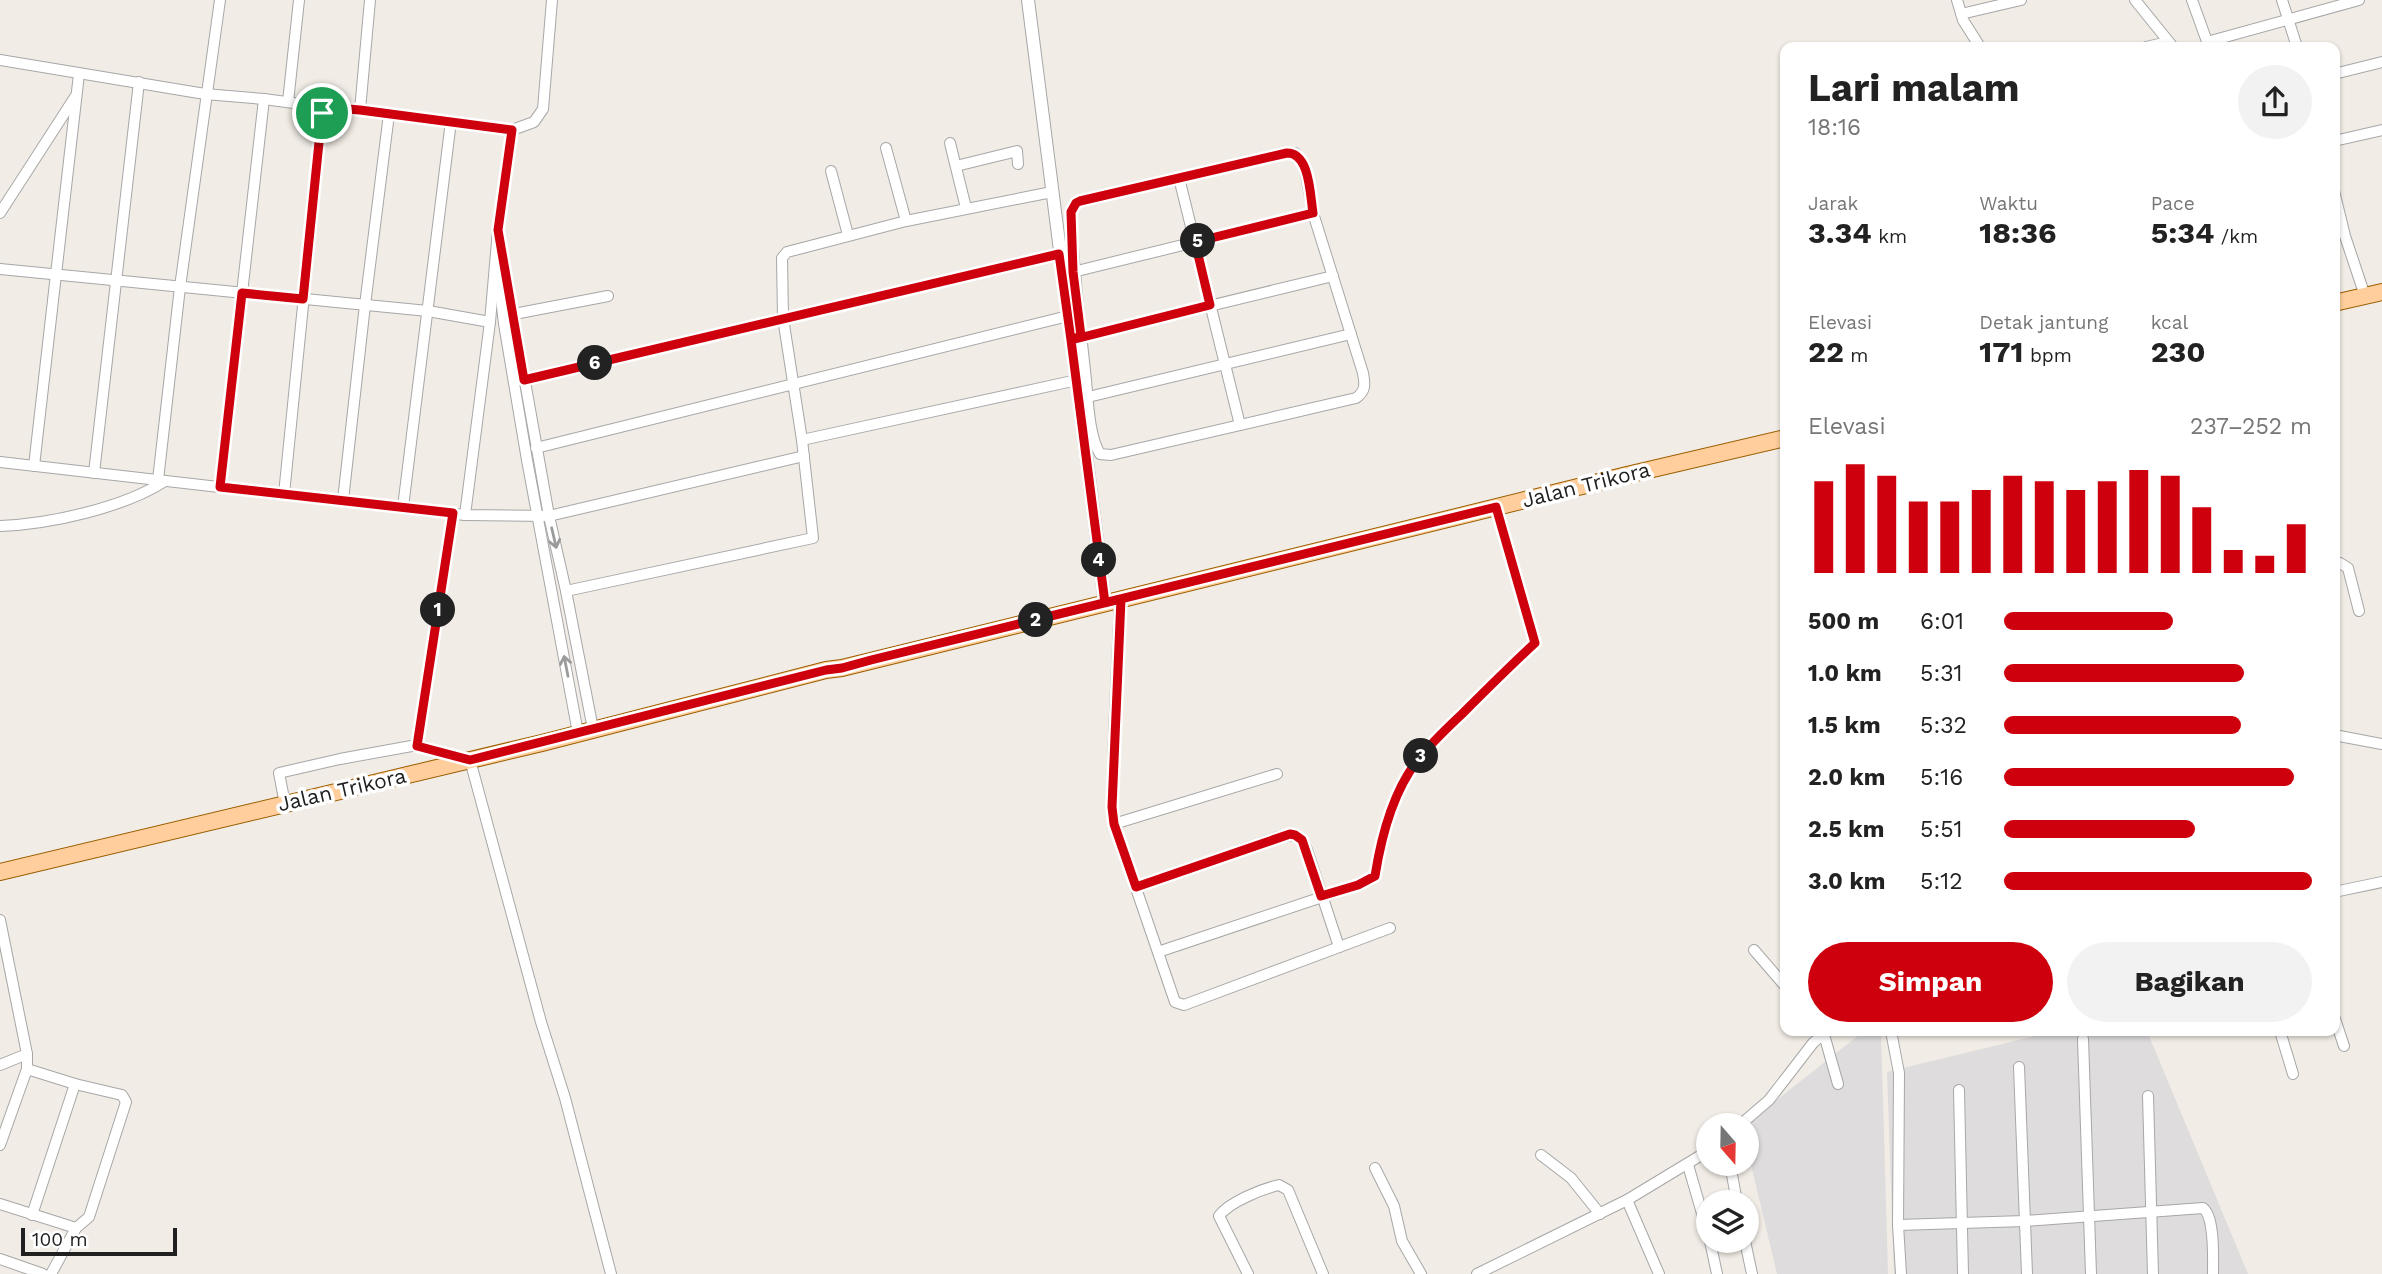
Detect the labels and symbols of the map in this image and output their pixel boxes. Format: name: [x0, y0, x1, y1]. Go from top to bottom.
pin: [292, 83, 352, 143]
pin: 5: [1180, 224, 1216, 258]
pin: 6: [578, 346, 612, 380]
street label: Jalan Trikora: [1519, 457, 1653, 512]
one-way arrow: [548, 526, 561, 549]
pin: 4: [1082, 542, 1116, 578]
pin: 1: [420, 592, 456, 628]
pin: 2: [1018, 602, 1054, 638]
one-way arrow: [559, 655, 572, 678]
pin: 3: [1404, 738, 1438, 774]
street label: Jalan Trikora: [275, 763, 409, 816]
north arrow: [1696, 1113, 1759, 1176]
scale bar: [21, 1225, 177, 1257]

